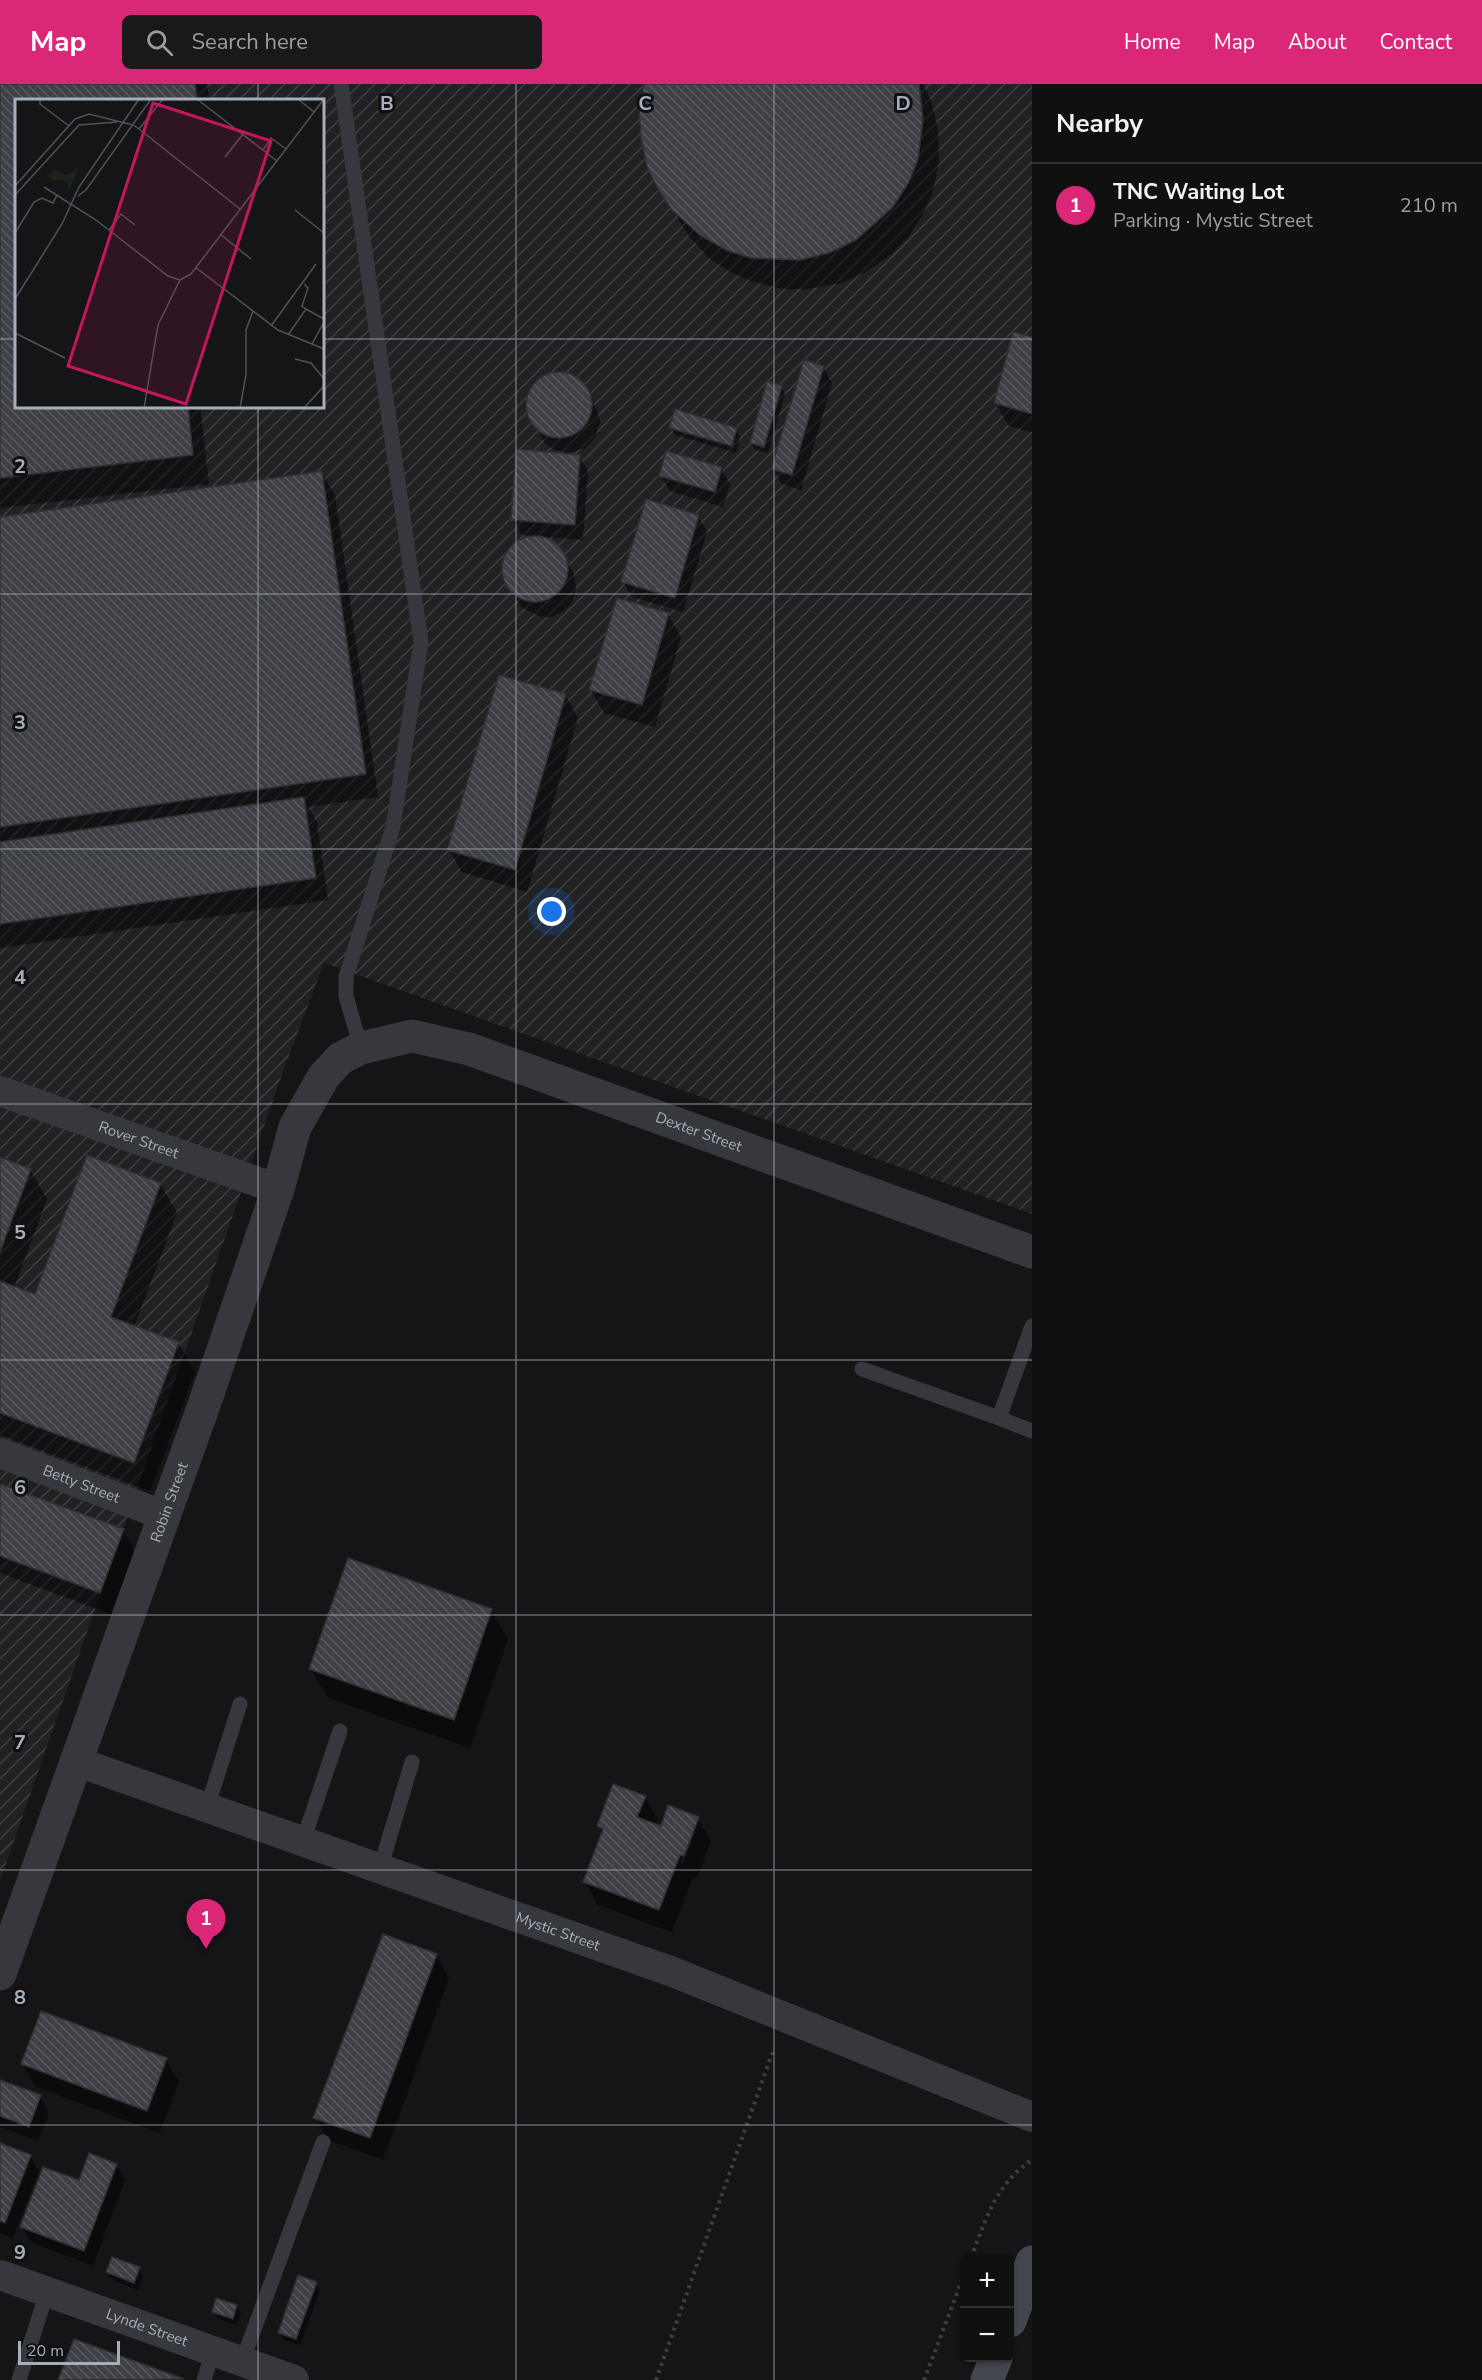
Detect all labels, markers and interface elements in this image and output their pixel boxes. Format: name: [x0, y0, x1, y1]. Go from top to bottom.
search box: [122, 15, 542, 69]
text: Map: [30, 23, 86, 61]
icon: search: [143, 26, 176, 59]
text: Search here: [191, 27, 308, 57]
text: Home: [1124, 28, 1181, 56]
text: Map: [1214, 28, 1255, 56]
text: About: [1288, 28, 1346, 56]
text: Contact: [1379, 28, 1452, 56]
text: B: [380, 90, 394, 117]
text: C: [638, 90, 652, 117]
text: D: [895, 90, 911, 117]
inset map: [15, 99, 324, 408]
text: Nearby: [1056, 106, 1143, 141]
text: TNC Waiting Lot: [1113, 177, 1284, 207]
text: 1: [1070, 192, 1082, 219]
text: 210 m: [1400, 192, 1458, 219]
text: Parking · Mystic Street: [1113, 207, 1313, 234]
text: 2: [14, 453, 26, 480]
text: 3: [14, 709, 26, 736]
your location: [537, 897, 566, 926]
text: 4: [14, 964, 26, 991]
street label: Dexter Street: [653, 1107, 745, 1157]
street label: Rover Street: [96, 1116, 182, 1164]
text: 5: [14, 1219, 26, 1246]
street label: Robin Street: [146, 1459, 193, 1545]
street label: Betty Street: [40, 1460, 123, 1508]
text: 6: [14, 1474, 26, 1501]
text: 7: [14, 1729, 26, 1756]
pin: 1: [186, 1900, 226, 1949]
street label: Mystic Street: [513, 1907, 603, 1956]
text: 8: [14, 1984, 26, 2011]
text: 9: [14, 2239, 26, 2266]
map controls: [960, 2254, 1014, 2362]
button: +: [960, 2254, 1014, 2308]
street label: Lynde Street: [103, 2304, 191, 2351]
button: −: [960, 2308, 1014, 2362]
scale bar: [18, 2338, 120, 2366]
text: 20 m: [27, 2340, 64, 2362]

